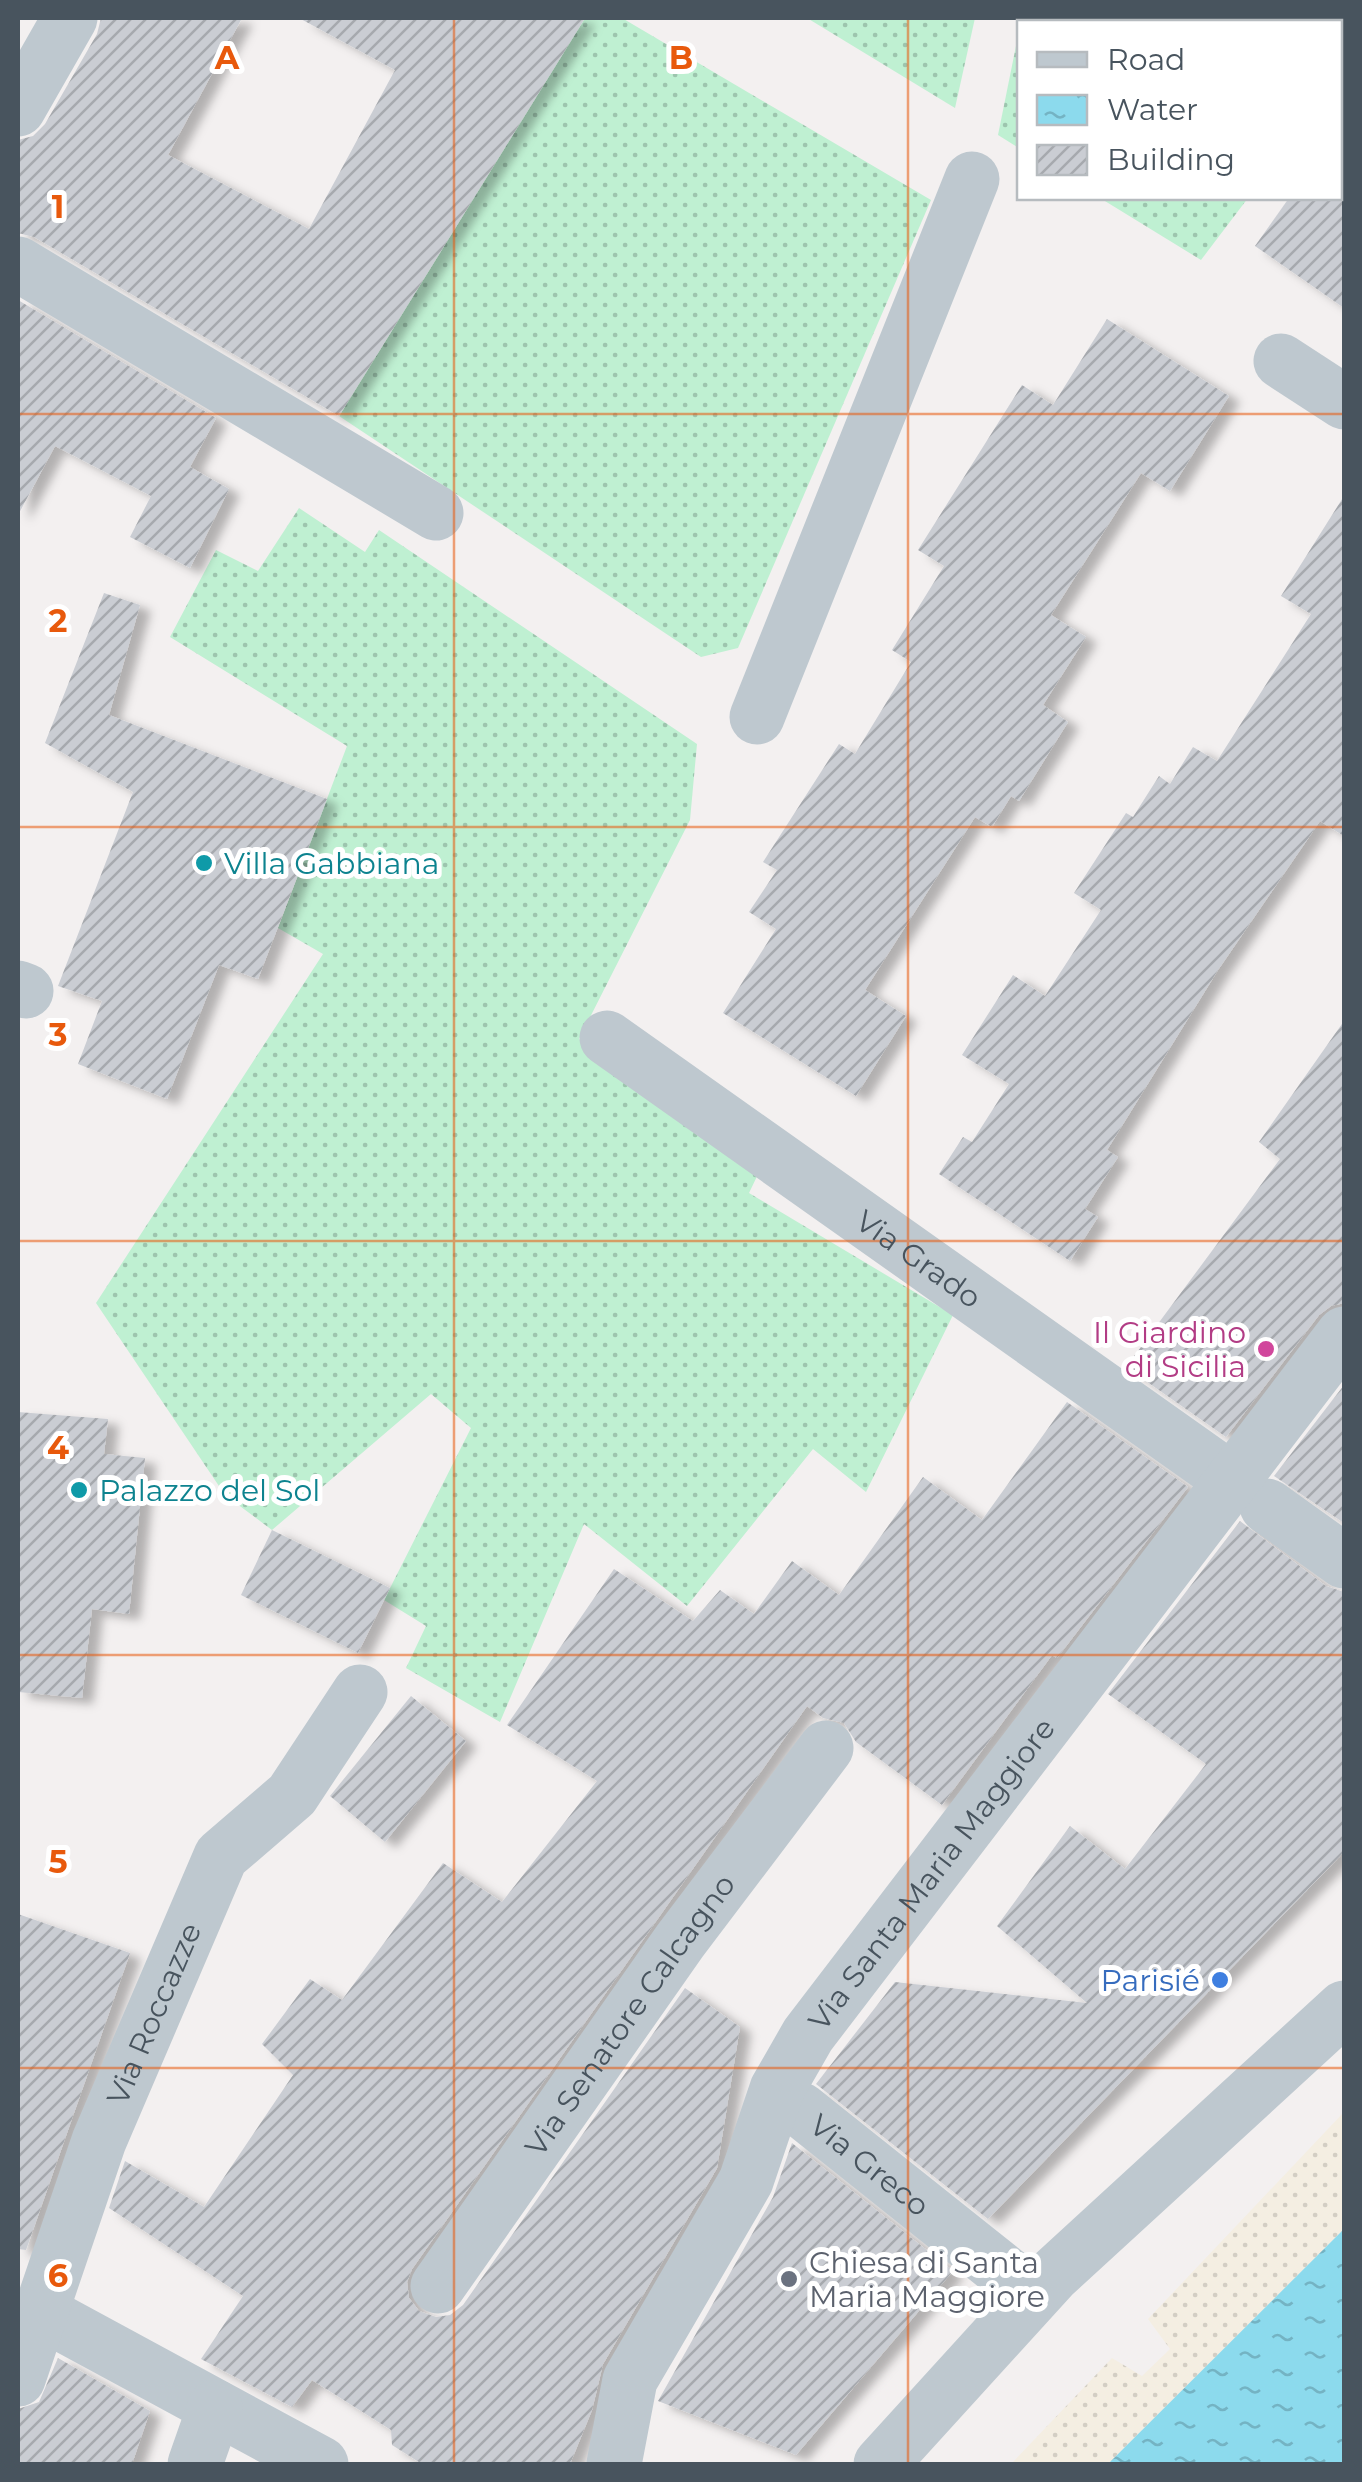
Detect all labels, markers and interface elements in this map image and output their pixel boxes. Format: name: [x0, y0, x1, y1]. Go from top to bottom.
legend: [1017, 20, 1342, 200]
text: A: [214, 38, 240, 77]
text: B: [669, 38, 693, 77]
text: Road: [1107, 41, 1185, 78]
text: Water: [1107, 91, 1198, 128]
text: Building: [1107, 141, 1235, 178]
text: 1: [52, 187, 64, 226]
text: 2: [49, 601, 67, 640]
place label: Villa Gabbiana: [224, 845, 440, 882]
marker: Villa Gabbiana: [193, 852, 215, 874]
text: 3: [48, 1015, 67, 1054]
street label: Via Grado: [849, 1202, 989, 1316]
place label: Il Giardino di Sicilia: [1093, 1314, 1246, 1385]
marker: Il Giardino di Sicilia: [1255, 1338, 1277, 1360]
text: 4: [47, 1428, 69, 1467]
place label: Palazzo del Sol: [99, 1472, 320, 1509]
marker: Palazzo del Sol: [68, 1479, 90, 1501]
street label: Via Santa Maria Maggiore: [800, 1710, 1062, 2038]
text: 5: [48, 1842, 68, 1881]
street label: Via Senatore Calcagno: [517, 1866, 743, 2163]
street label: Via Roccazze: [98, 1917, 209, 2110]
place label: Parisié: [1101, 1962, 1200, 1999]
marker: Parisié: [1209, 1969, 1231, 1991]
street label: Via Greco: [803, 2106, 937, 2224]
place label: Chiesa di Santa Maria Maggiore: [809, 2244, 1045, 2315]
text: 6: [48, 2256, 68, 2295]
marker: Chiesa di Santa Maria Maggiore: [778, 2268, 800, 2290]

